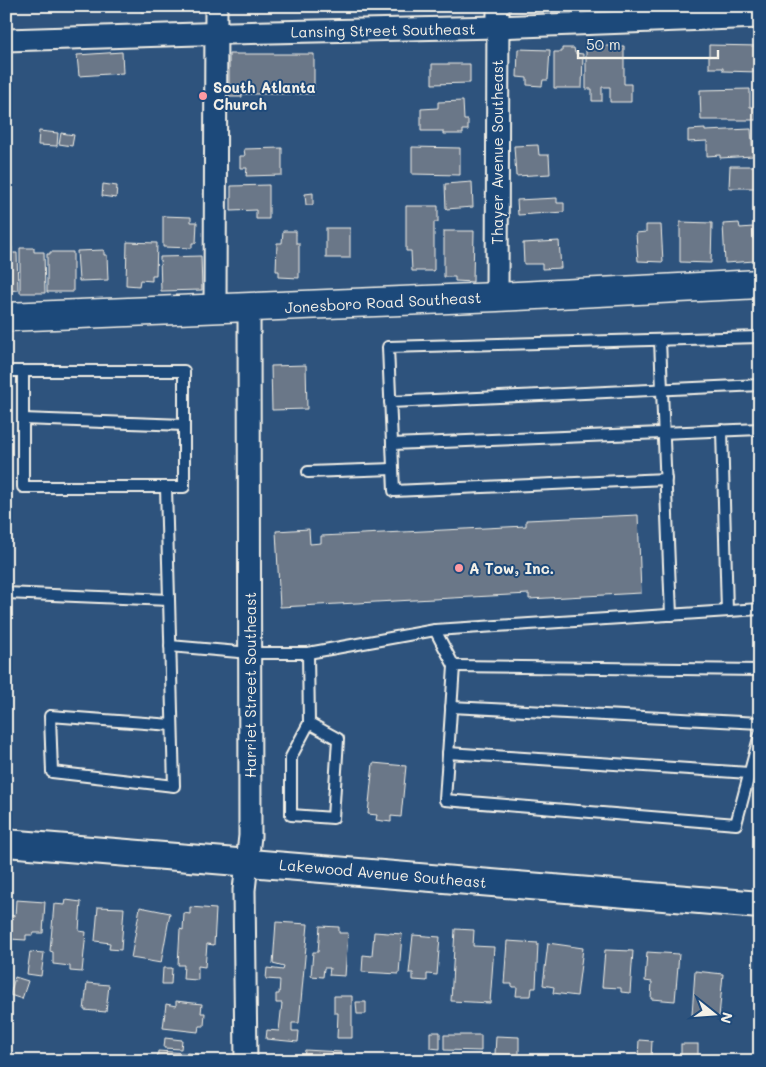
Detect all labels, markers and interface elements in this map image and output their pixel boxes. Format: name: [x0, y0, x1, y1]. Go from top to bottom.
street label: Lansing Street Southeast: [290, 18, 476, 42]
scale bar: [578, 28, 718, 60]
text: 50 m: [586, 34, 621, 54]
street label: Thayer Avenue Southeast: [487, 59, 507, 245]
place label: South Atlanta Church: [213, 77, 316, 114]
marker: South Atlanta Church: [197, 90, 209, 102]
street label: Jonesboro Road Southeast: [284, 287, 482, 317]
place label: A Tow, Inc.: [469, 558, 554, 578]
marker: A Tow, Inc.: [453, 562, 465, 574]
street label: Harriet Street Southeast: [240, 592, 260, 778]
street label: Lakewood Avenue Southeast: [278, 854, 488, 892]
north arrow: [688, 990, 738, 1040]
text: N: [716, 1010, 738, 1026]

